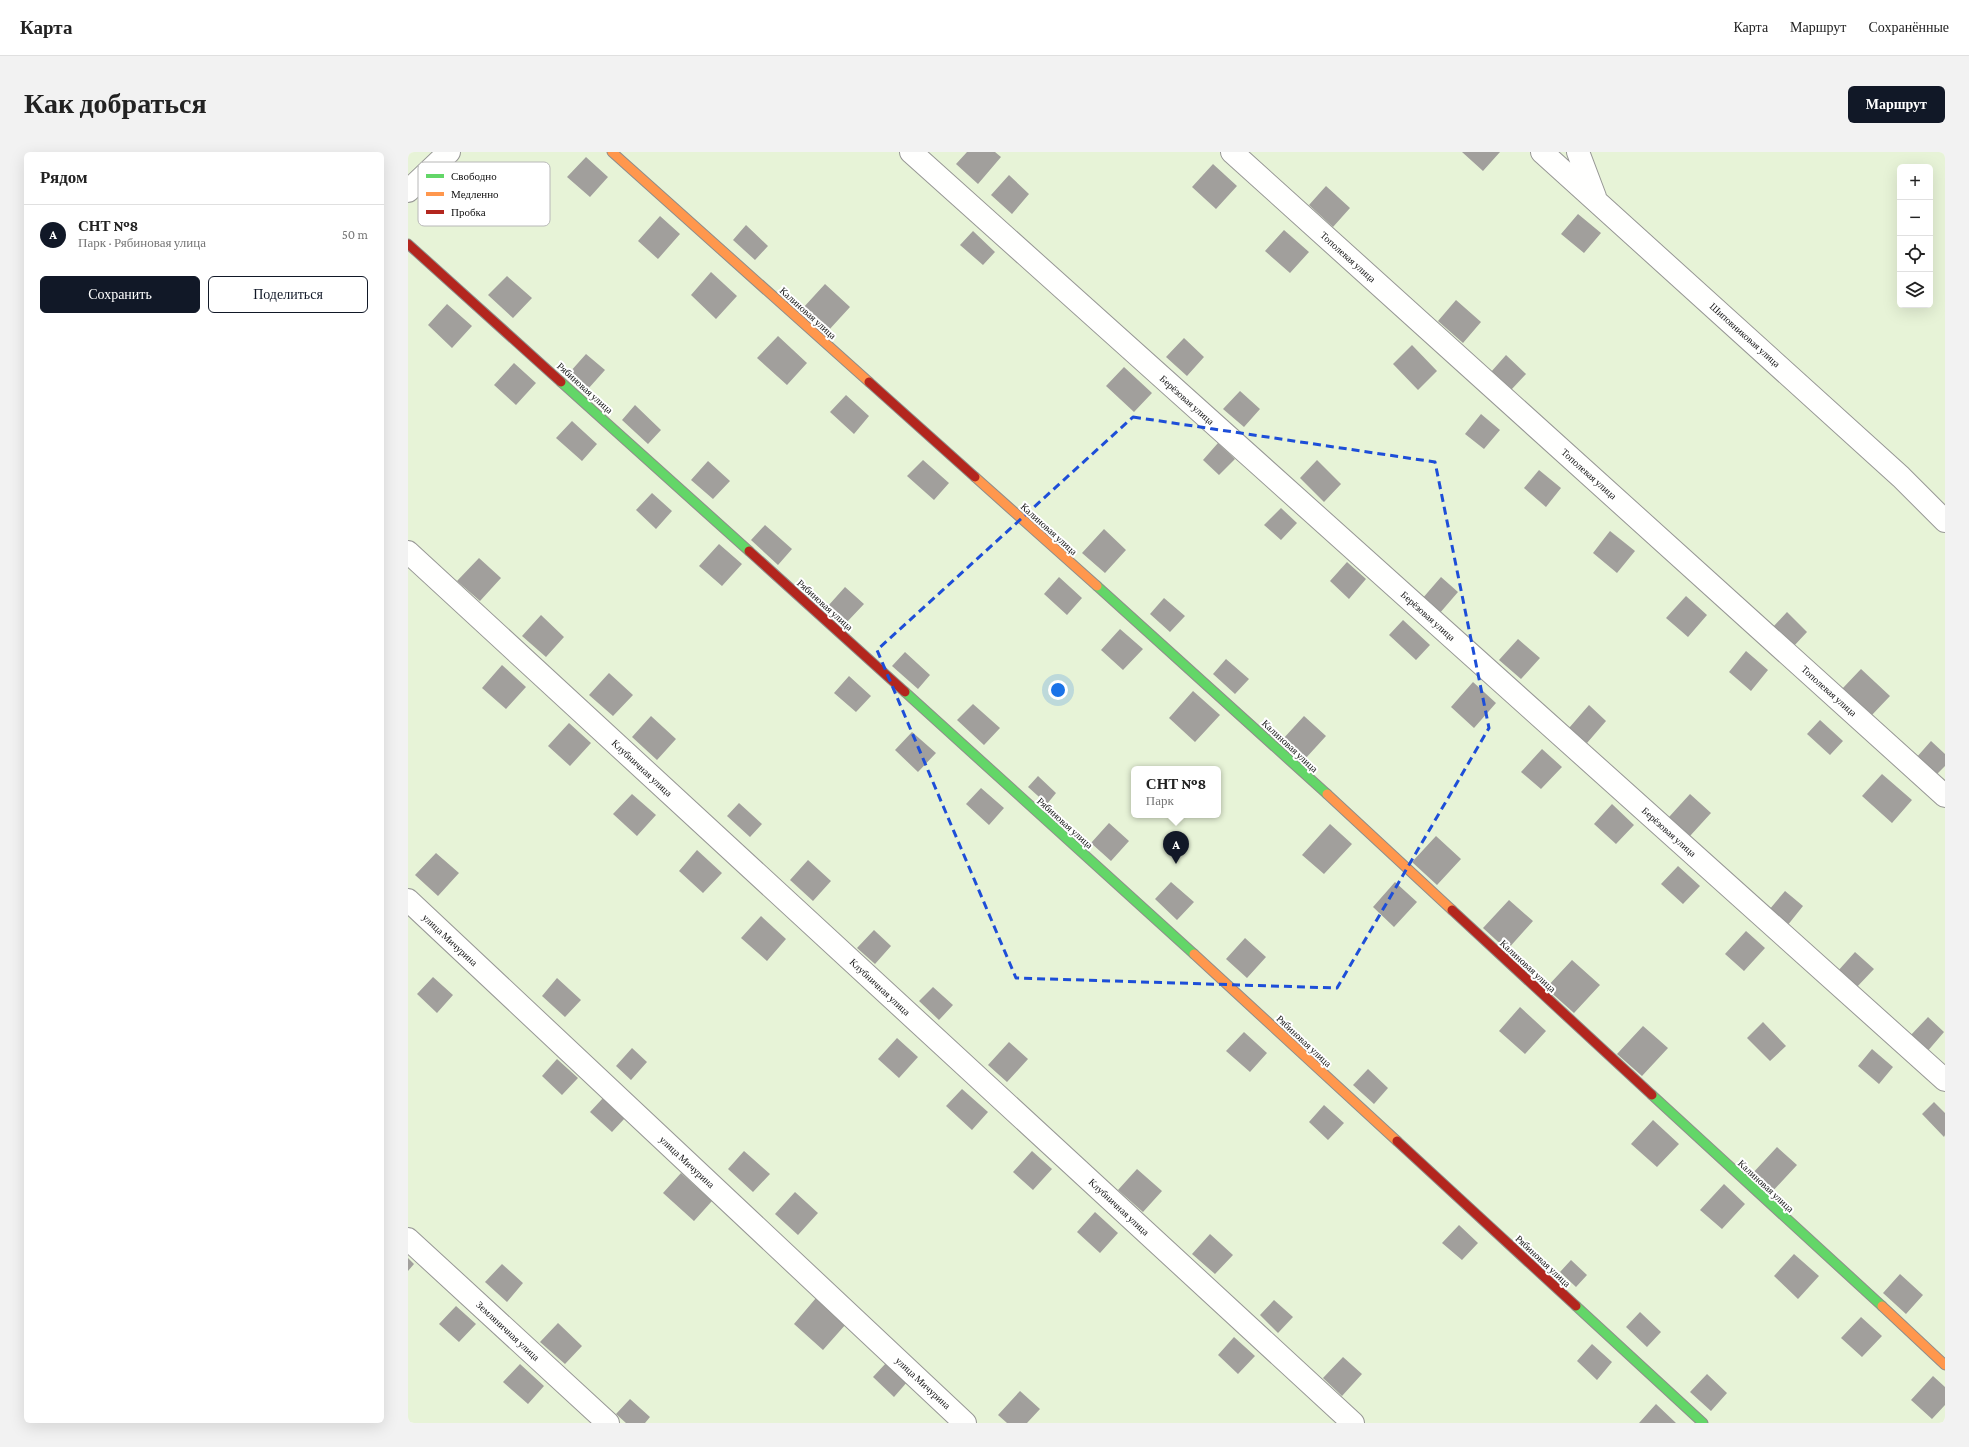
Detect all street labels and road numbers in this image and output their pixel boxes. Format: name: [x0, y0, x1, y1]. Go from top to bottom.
street label: Тополевая улица: [1318, 229, 1378, 285]
street label: Калиновая улица: [778, 285, 839, 342]
street label: Шиповниковая улица: [1708, 301, 1783, 370]
street label: Рябиновая улица: [555, 360, 615, 416]
street label: Берёзовая улица: [1158, 373, 1217, 427]
street label: Тополевая улица: [1559, 446, 1619, 502]
street label: Калиновая улица: [1019, 501, 1080, 558]
street label: Рябиновая улица: [795, 577, 855, 633]
street label: Берёзовая улица: [1399, 589, 1458, 643]
street label: Тополевая улица: [1799, 663, 1859, 719]
street label: Калиновая улица: [1260, 717, 1320, 775]
street label: Клубничная улица: [610, 737, 675, 799]
street label: Рябиновая улица: [1035, 795, 1095, 851]
street label: Берёзовая улица: [1640, 805, 1699, 859]
street label: улица Мичурина: [420, 912, 480, 969]
street label: Калиновая улица: [1498, 937, 1558, 995]
street label: Клубничная улица: [848, 956, 913, 1018]
street label: Рябиновая улица: [1274, 1013, 1334, 1070]
street label: улица Мичурина: [657, 1134, 717, 1191]
street label: Калиновая улица: [1736, 1157, 1796, 1215]
street label: Клубничная улица: [1087, 1176, 1152, 1238]
street label: Рябиновая улица: [1513, 1233, 1573, 1290]
street label: Земляничная улица: [474, 1299, 542, 1363]
street label: улица Мичурина: [893, 1355, 953, 1412]

